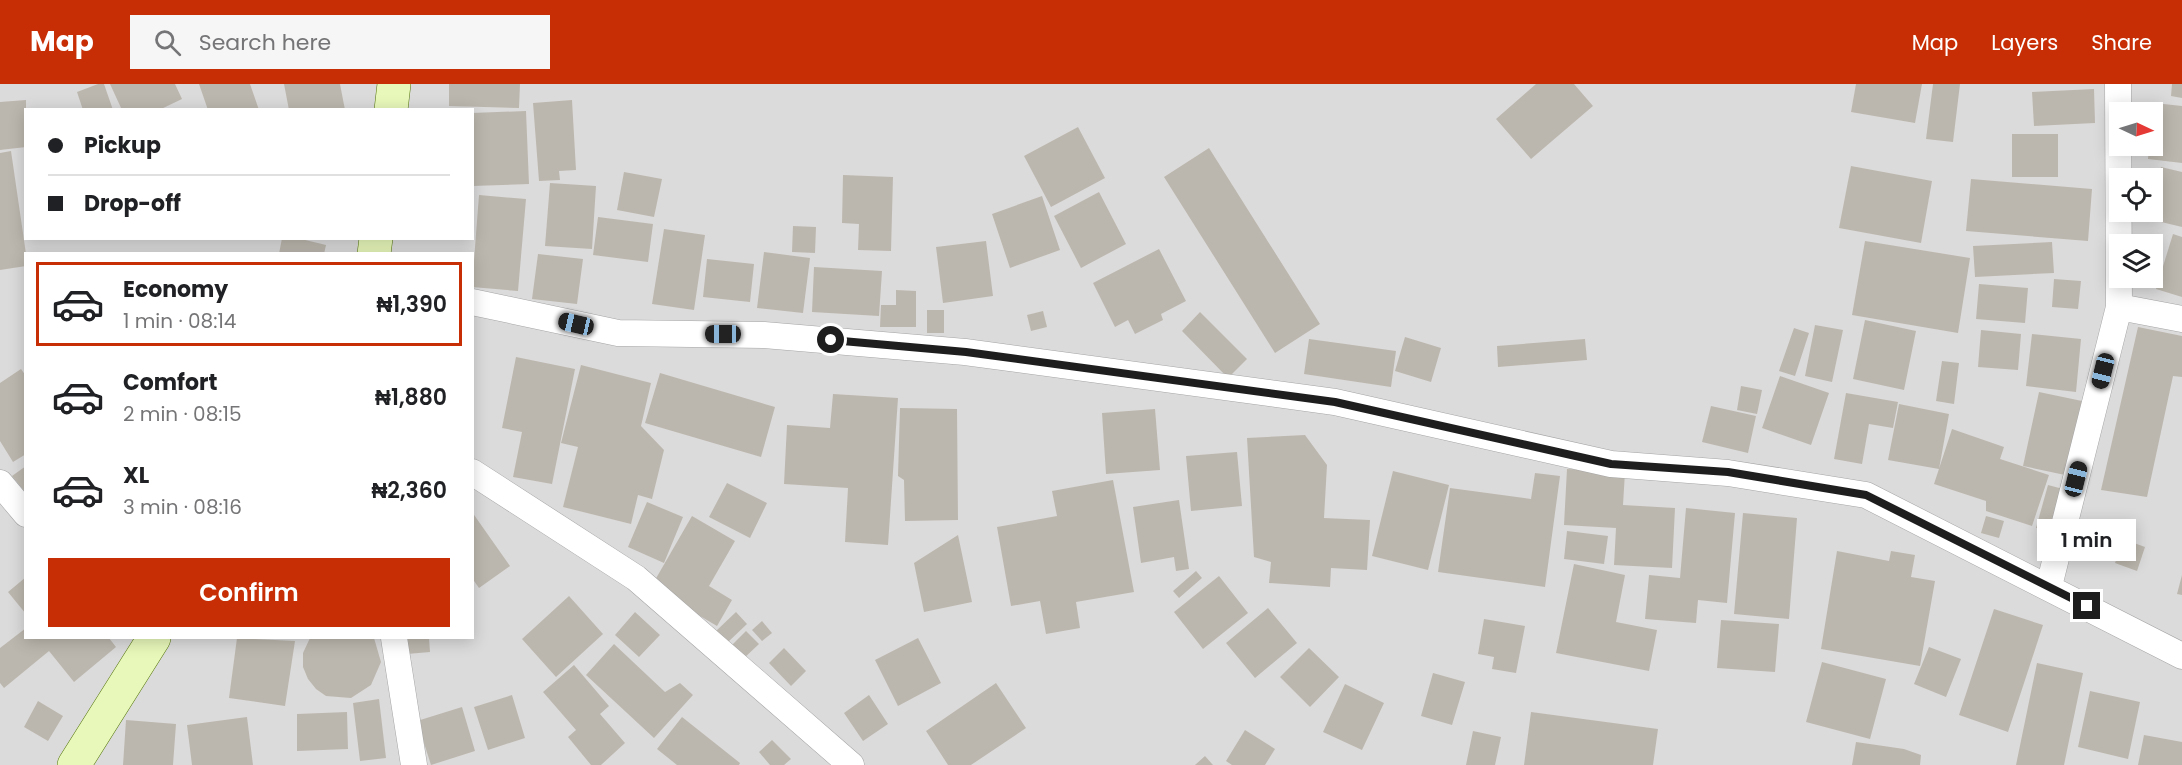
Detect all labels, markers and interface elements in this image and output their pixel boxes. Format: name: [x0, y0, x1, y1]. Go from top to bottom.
search box: [130, 15, 550, 69]
text: Map: [30, 22, 94, 61]
icon: search: [151, 26, 184, 59]
text: Search here: [199, 27, 331, 58]
text: Map: [1912, 28, 1958, 57]
text: Layers: [1991, 28, 2058, 57]
text: Share: [2091, 28, 2152, 57]
north arrow: [2109, 102, 2163, 156]
map controls: [2109, 102, 2163, 288]
text: Pickup: [84, 130, 161, 161]
button: locate: [2109, 168, 2163, 222]
text: Drop-off: [84, 188, 181, 219]
button: layers: [2109, 234, 2163, 288]
text: Economy: [123, 274, 228, 305]
icon: car: [51, 277, 105, 331]
text: ₦1,390: [376, 289, 447, 320]
text: 1 min · 08:14: [123, 307, 236, 335]
car: [556, 311, 596, 337]
car: [705, 325, 741, 343]
route start: [817, 326, 844, 353]
car: [2090, 351, 2116, 391]
text: Comfort: [123, 367, 217, 398]
icon: car: [51, 370, 105, 424]
text: ₦1,880: [375, 382, 447, 413]
text: 2 min · 08:15: [123, 400, 241, 428]
car: [2063, 459, 2089, 499]
text: XL: [123, 460, 149, 491]
icon: car: [51, 463, 105, 517]
text: ₦2,360: [371, 475, 447, 506]
text: 3 min · 08:16: [123, 493, 242, 521]
callout: 1 min: [2038, 519, 2136, 561]
text: 1 min: [2061, 526, 2112, 554]
button: Confirm: [48, 558, 450, 627]
route end: [2073, 592, 2100, 619]

